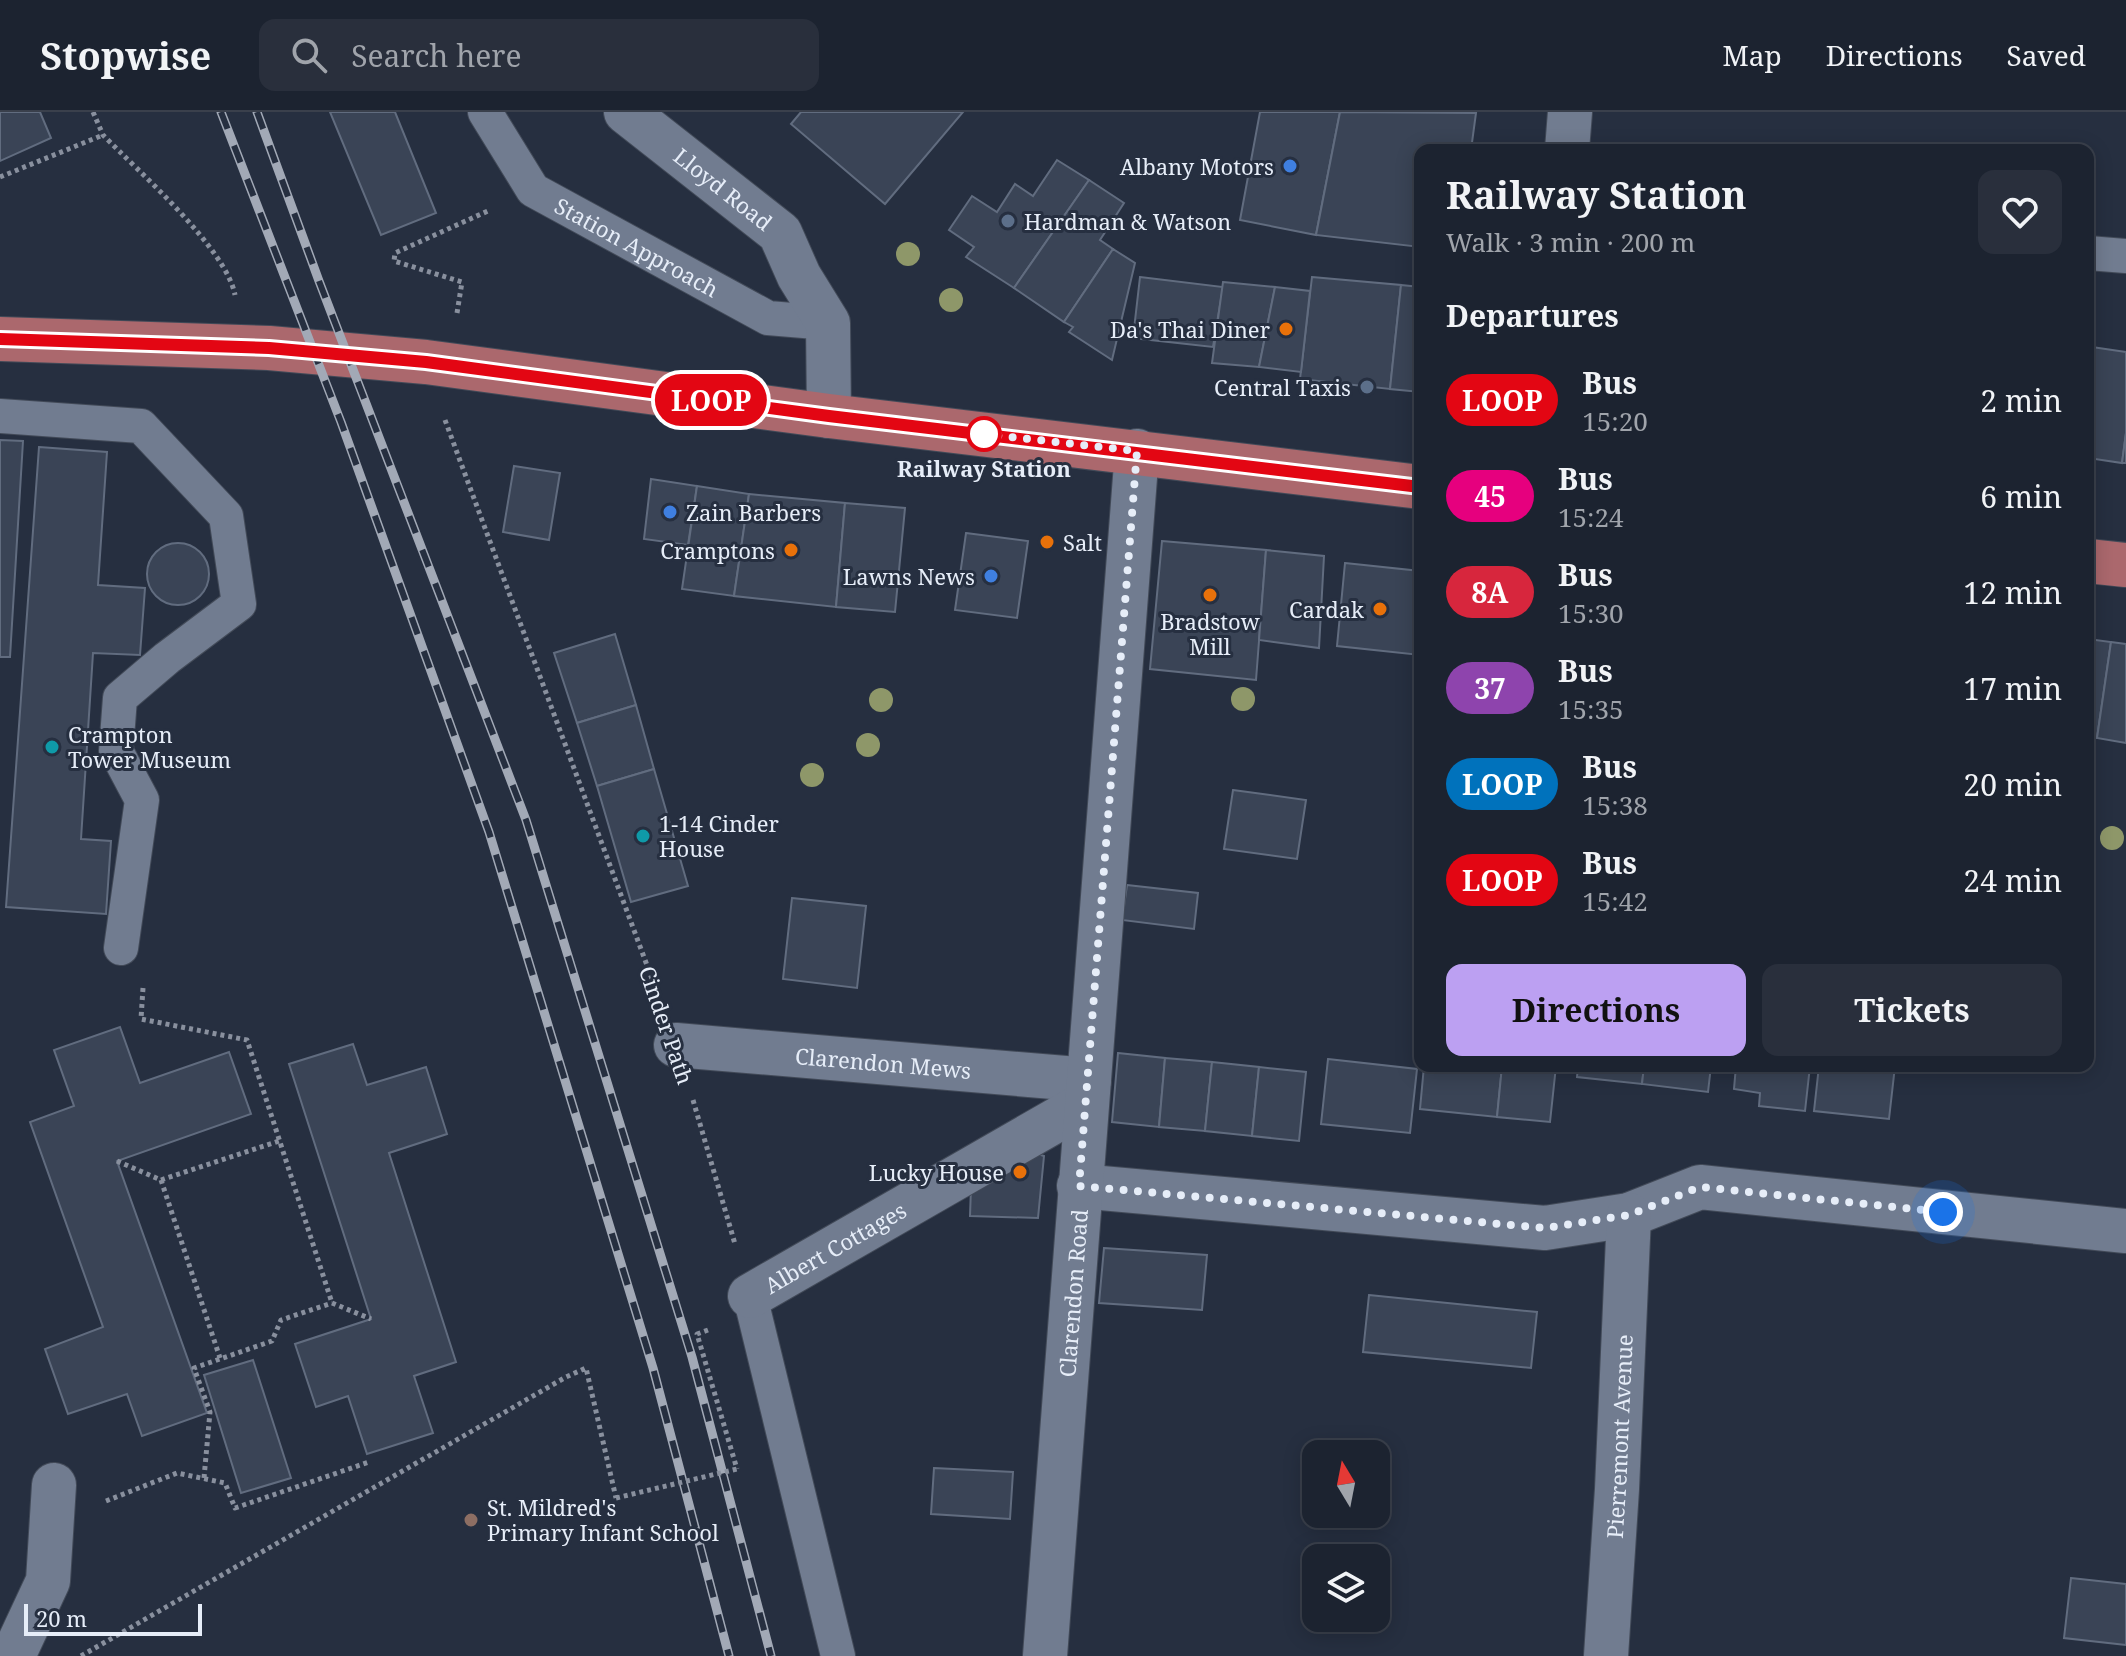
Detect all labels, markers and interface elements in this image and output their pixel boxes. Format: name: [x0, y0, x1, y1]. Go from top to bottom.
search box: [259, 19, 819, 91]
text: Stopwise: [40, 29, 211, 81]
icon: search: [287, 33, 331, 77]
text: Search here: [351, 35, 521, 76]
text: Map: [1722, 36, 1782, 74]
text: Directions: [1826, 36, 1963, 74]
text: Saved: [2007, 36, 2086, 74]
street label: Lloyd Road: [668, 141, 779, 237]
place label: Albany Motors: [1120, 151, 1274, 181]
marker: Albany Motors: [1281, 157, 1299, 175]
text: Railway Station: [1446, 168, 1747, 220]
button: heart: [1978, 170, 2062, 254]
street label: Station Approach: [550, 190, 724, 303]
place label: Hardman & Watson: [1024, 206, 1231, 236]
marker: Hardman & Watson: [999, 212, 1017, 230]
text: Walk · 3 min · 200 m: [1446, 224, 1695, 260]
text: Departures: [1446, 295, 1619, 336]
place label: Da's Thai Diner: [1110, 314, 1271, 344]
marker: Da's Thai Diner: [1277, 320, 1295, 338]
text: Bus: [1582, 362, 1637, 403]
place label: Central Taxis: [1214, 372, 1351, 402]
line badge: LOOP: [655, 374, 767, 426]
marker: Central Taxis: [1358, 378, 1376, 396]
text: 2 min: [1980, 380, 2062, 421]
text: LOOP: [671, 381, 751, 419]
text: LOOP: [1462, 381, 1542, 419]
text: 15:20: [1582, 403, 1648, 439]
marker: Railway Station: [967, 417, 1001, 451]
place label: Railway Station: [897, 453, 1071, 483]
text: Bus: [1558, 458, 1613, 499]
text: 6 min: [1980, 476, 2062, 517]
text: 45: [1474, 477, 1506, 515]
place label: Zain Barbers: [686, 497, 821, 527]
text: 15:24: [1558, 499, 1624, 535]
marker: Zain Barbers: [661, 503, 679, 521]
place label: Salt: [1063, 527, 1102, 557]
marker: Salt: [1038, 533, 1056, 551]
place label: Cramptons: [660, 535, 775, 565]
marker: Cramptons: [782, 541, 800, 559]
text: Bus: [1558, 554, 1613, 595]
place label: Lawns News: [843, 561, 975, 591]
marker: Lawns News: [982, 567, 1000, 585]
text: 12 min: [1963, 572, 2062, 613]
text: 8A: [1472, 573, 1508, 611]
marker: Bradstow Mill: [1201, 586, 1219, 604]
place label: Cardak: [1289, 594, 1364, 624]
text: 15:30: [1558, 595, 1624, 631]
marker: Cardak: [1371, 600, 1389, 618]
place label: Bradstow Mill: [1160, 606, 1260, 661]
text: Bus: [1558, 650, 1613, 691]
text: 17 min: [1963, 668, 2062, 709]
text: 37: [1474, 669, 1506, 707]
text: 15:35: [1558, 691, 1624, 727]
place label: Crampton Tower Museum: [68, 719, 231, 774]
marker: Crampton Tower Museum: [43, 738, 61, 756]
text: Bus: [1582, 746, 1637, 787]
text: 20 min: [1963, 764, 2062, 805]
text: LOOP: [1462, 765, 1542, 803]
text: 15:38: [1582, 787, 1648, 823]
place label: 1-14 Cinder House: [659, 808, 779, 863]
marker: 1-14 Cinder House: [634, 827, 652, 845]
text: Bus: [1582, 842, 1637, 883]
text: 24 min: [1963, 860, 2062, 901]
text: LOOP: [1462, 861, 1542, 899]
text: 15:42: [1582, 883, 1648, 919]
street label: Cinder Path: [633, 962, 701, 1088]
button: Directions: [1446, 964, 1746, 1056]
button: Tickets: [1762, 964, 2062, 1056]
street label: Clarendon Mews: [794, 1040, 972, 1085]
place label: Lucky House: [869, 1157, 1004, 1187]
marker: Lucky House: [1011, 1163, 1029, 1181]
your location: [1923, 1192, 1963, 1232]
street label: Albert Cottages: [758, 1195, 911, 1300]
street label: Clarendon Road: [1051, 1208, 1094, 1378]
street label: Pierremont Avenue: [1599, 1334, 1639, 1540]
north arrow: [1302, 1440, 1390, 1528]
map controls: [1302, 1440, 1390, 1632]
place label: St. Mildred's Primary Infant School: [487, 1492, 719, 1547]
marker: St. Mildred's Primary Infant School: [462, 1511, 480, 1529]
button: layers: [1302, 1544, 1390, 1632]
scale bar: [24, 1600, 202, 1636]
text: 20 m: [36, 1603, 87, 1633]

